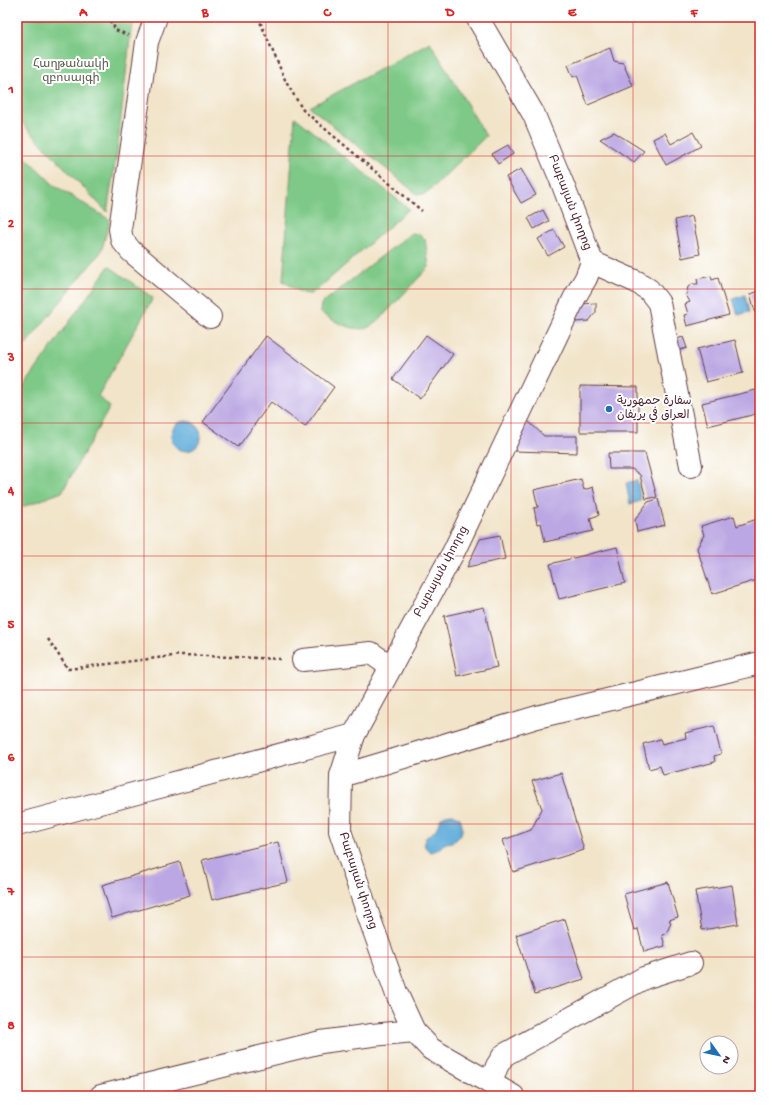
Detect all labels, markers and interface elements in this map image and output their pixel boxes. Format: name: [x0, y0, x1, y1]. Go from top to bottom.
text: A: [78, 6, 88, 21]
text: B: [201, 6, 210, 21]
text: C: [322, 6, 332, 21]
text: D: [445, 6, 455, 21]
text: E: [568, 6, 577, 21]
text: F: [690, 6, 699, 21]
park label: Հաղթանակի զբոսայգի: [33, 57, 109, 86]
text: 1: [7, 83, 14, 98]
street label: Բաբայան փողոց: [544, 153, 595, 253]
text: 2: [8, 217, 15, 232]
text: 3: [7, 351, 15, 366]
place label: سفارة جمهورية العراق في يريفان: [617, 395, 692, 423]
marker: سفارة جمهورية العراق في يريفان: [604, 404, 614, 414]
text: 4: [7, 484, 15, 499]
street label: Բաբայան փողոց: [411, 523, 472, 620]
text: 5: [8, 618, 15, 633]
text: 6: [8, 751, 15, 766]
street label: Բաբայան փողոց: [335, 830, 380, 931]
text: 7: [7, 885, 16, 900]
text: 8: [7, 1019, 15, 1034]
north arrow: [699, 1035, 739, 1075]
text: N: [719, 1053, 733, 1066]

